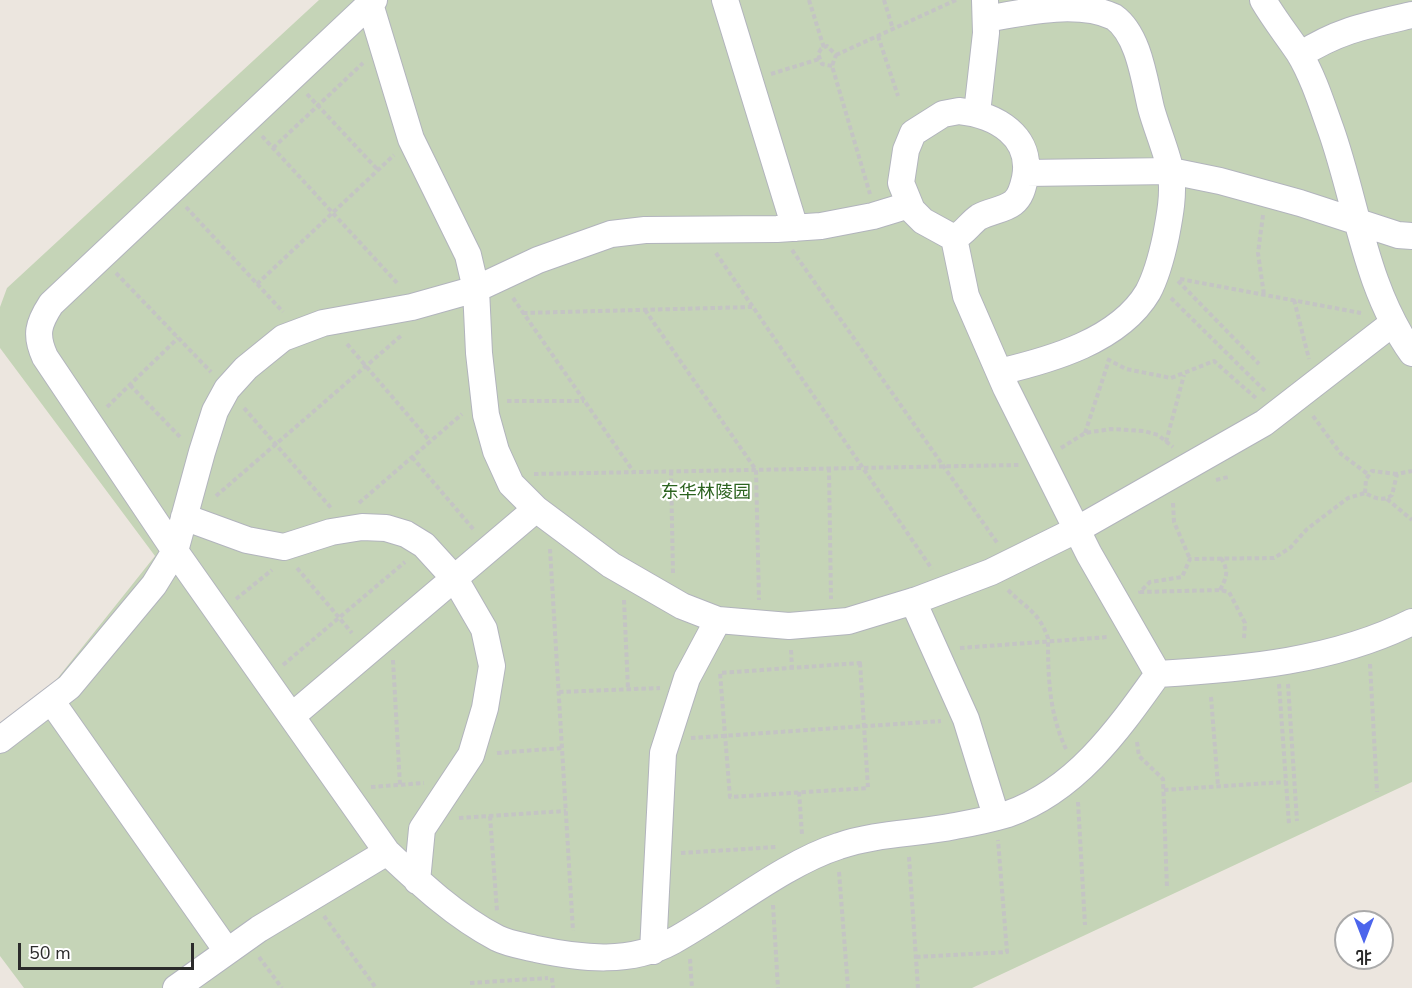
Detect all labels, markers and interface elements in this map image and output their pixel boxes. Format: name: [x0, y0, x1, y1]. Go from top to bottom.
park label: 东华林陵园: [661, 483, 751, 505]
north arrow: [1334, 910, 1394, 970]
scale bar: [21, 931, 196, 969]
text: 50 m: [29, 941, 71, 965]
text: 北: [1356, 945, 1372, 967]

